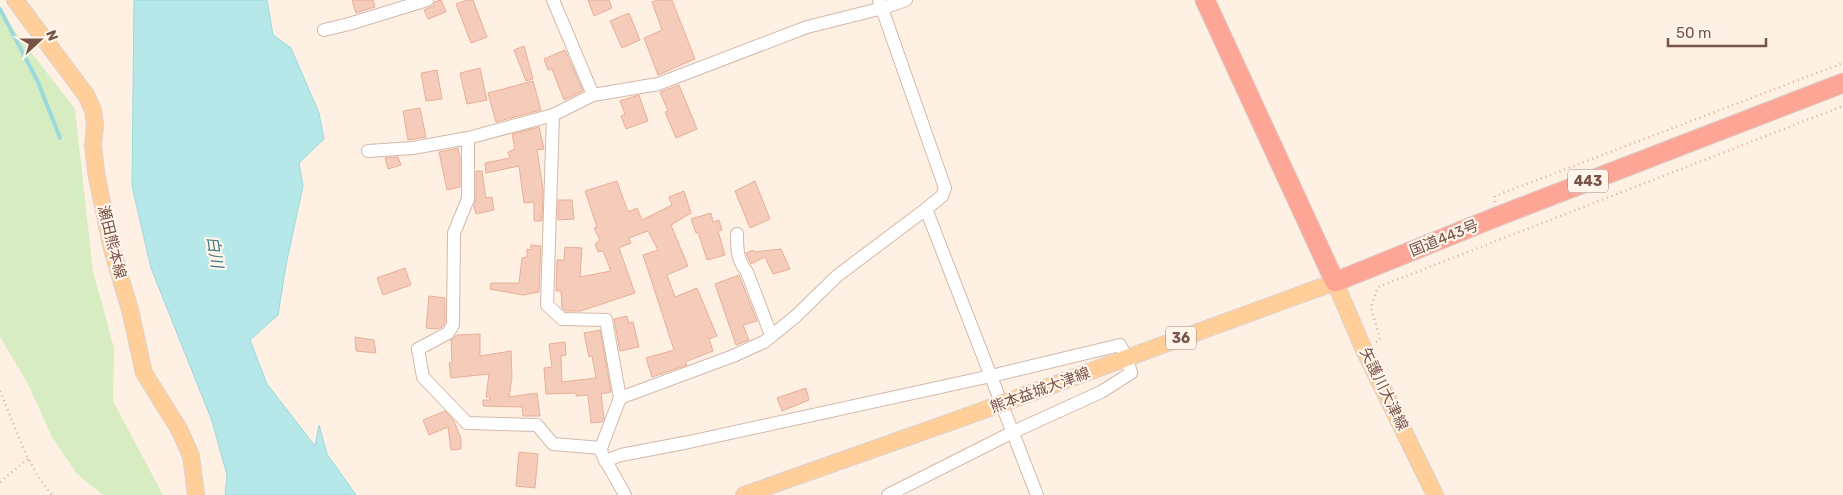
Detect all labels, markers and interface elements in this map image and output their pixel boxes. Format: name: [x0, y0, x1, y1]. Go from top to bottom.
north arrow: [15, 15, 65, 65]
scale bar: [1668, 15, 1766, 47]
text: 50 m: [1676, 24, 1711, 42]
text: N: [42, 28, 61, 43]
road number: 443: [1568, 170, 1608, 192]
street label: 瀬田熊本線: [94, 203, 130, 281]
street label: 国道443号: [1407, 216, 1481, 260]
water label: 白川: [203, 235, 227, 271]
road number: 36: [1166, 326, 1196, 349]
street label: 矢護川大津線: [1356, 345, 1412, 433]
street label: 熊本益城大津線: [988, 364, 1092, 416]

